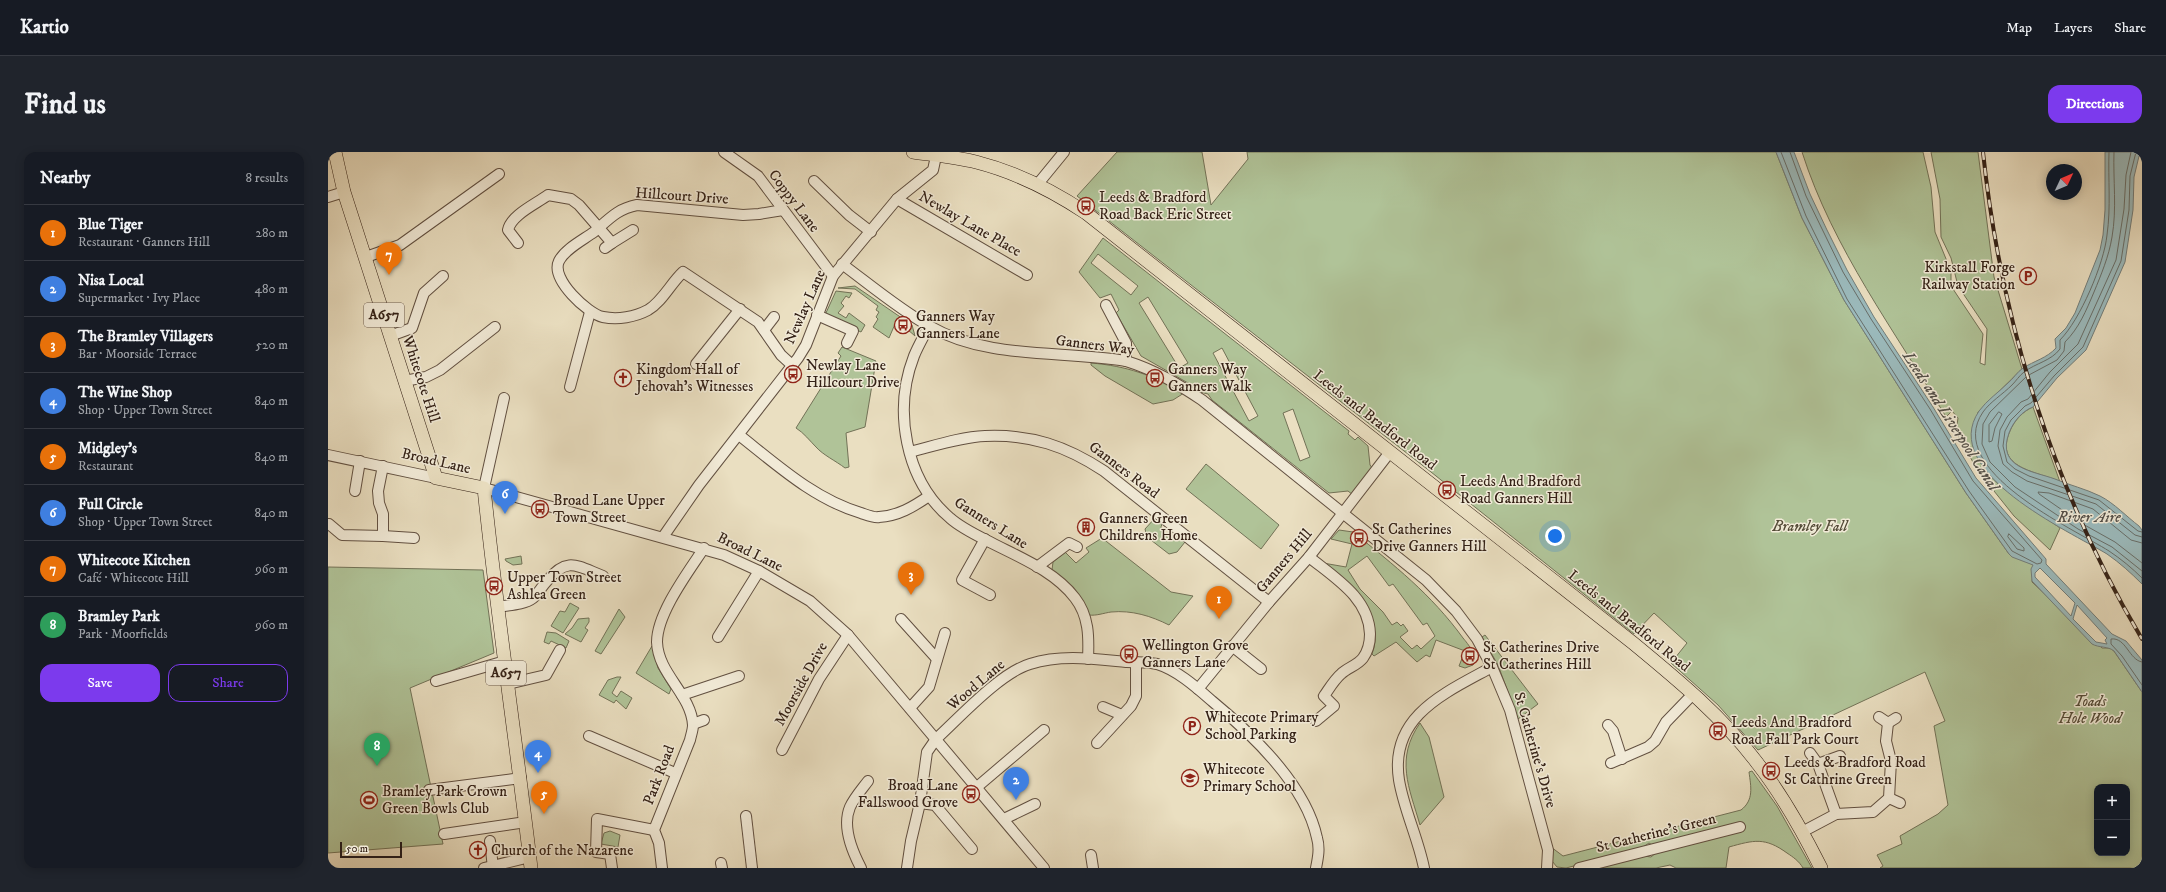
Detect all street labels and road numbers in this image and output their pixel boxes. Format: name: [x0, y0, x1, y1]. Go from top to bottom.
street label: Coppy Lane: [764, 166, 824, 236]
street label: Hillcourt Drive: [635, 183, 729, 209]
street label: Newlay Lane Place: [915, 187, 1025, 261]
street label: Newlay Lane: [780, 267, 830, 347]
road number: A657: [364, 303, 404, 327]
street label: Ganners Way: [1055, 331, 1136, 359]
street label: Whitecote Hill: [398, 332, 444, 425]
street label: Leeds and Bradford Road: [1309, 366, 1441, 475]
street label: Ganners Road: [1085, 437, 1163, 503]
street label: Broad Lane: [399, 444, 473, 478]
street label: Ganners Lane: [950, 493, 1032, 553]
street label: Ganners Hill: [1252, 525, 1317, 597]
street label: Broad Lane: [714, 528, 786, 576]
street label: Leeds and Bradford Road: [1564, 566, 1694, 677]
street label: Moorside Drive: [770, 639, 832, 729]
street label: Wood Lane: [943, 655, 1009, 715]
road number: A657: [486, 661, 526, 685]
street label: St Catherine's Drive: [1509, 690, 1561, 810]
street label: Park Road: [639, 742, 679, 807]
street label: St Catherine's Green: [1594, 809, 1718, 857]

